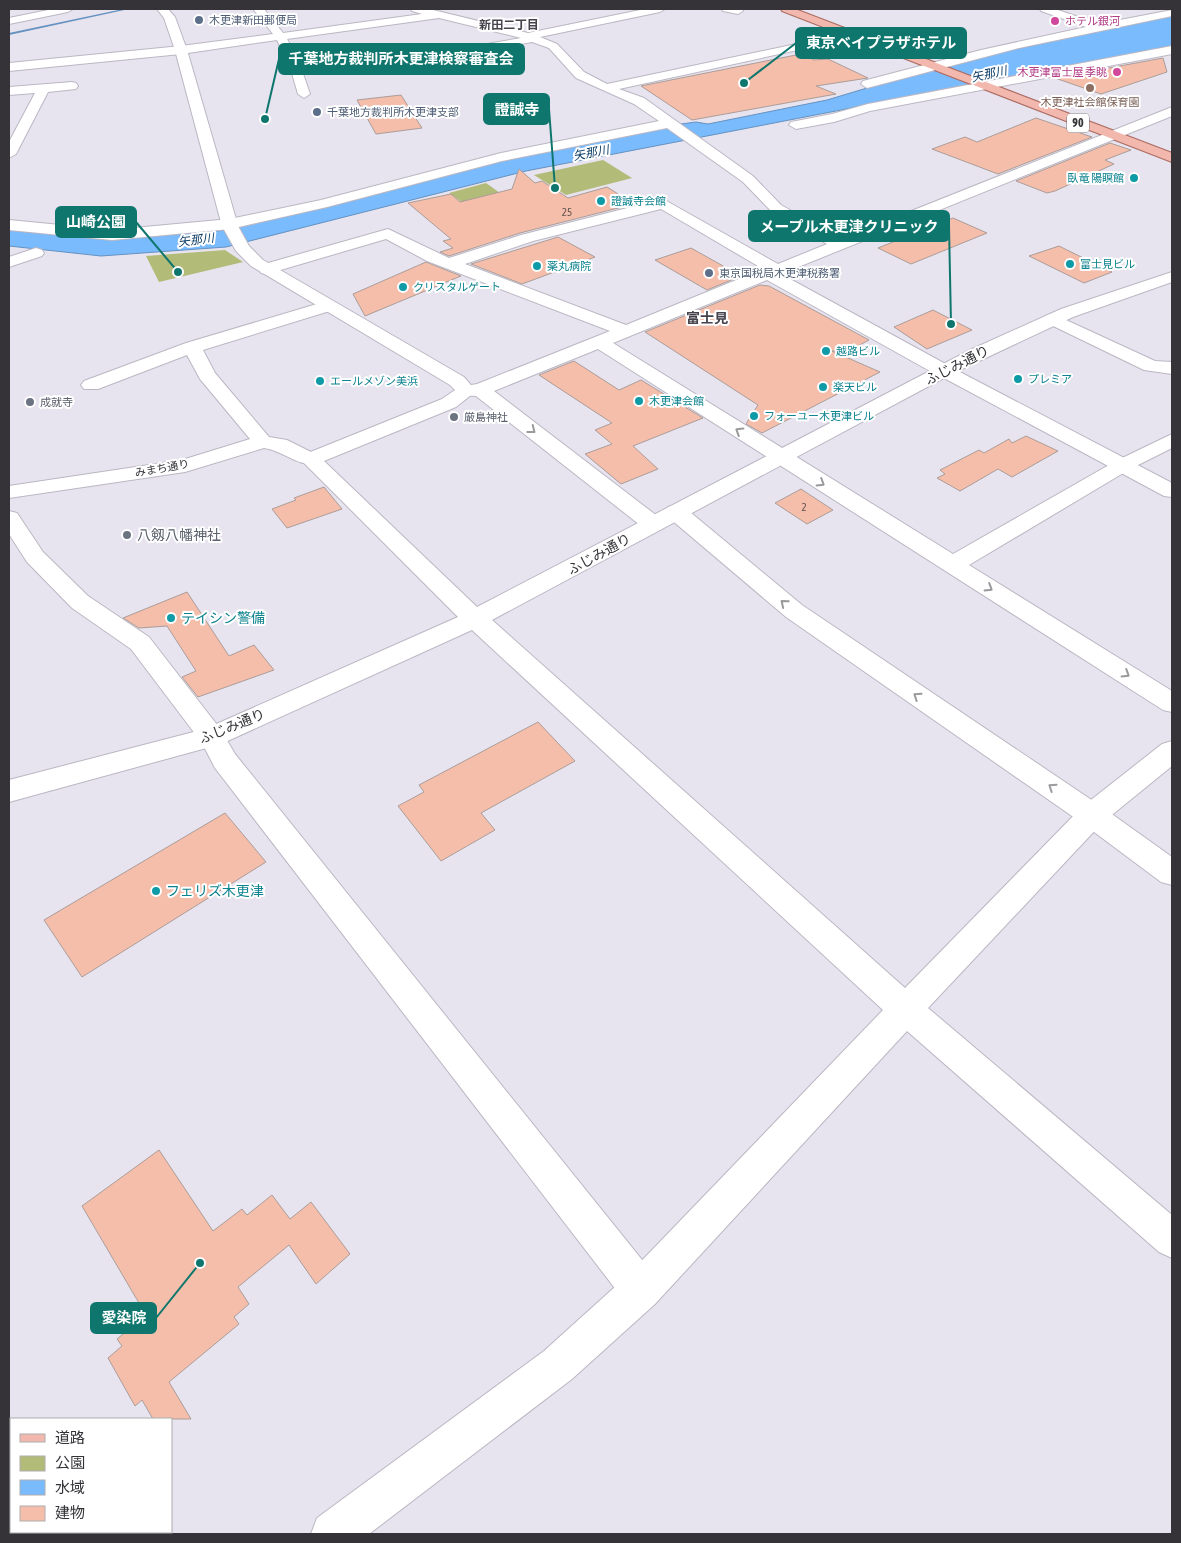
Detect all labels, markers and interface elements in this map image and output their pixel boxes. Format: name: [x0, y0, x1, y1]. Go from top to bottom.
marker: 木更津新田郵便局: [193, 14, 205, 26]
place label: 木更津新田郵便局: [209, 14, 297, 26]
marker: ホテル銀河: [1049, 15, 1061, 27]
place label: ホテル銀河: [1065, 15, 1120, 27]
district label: 新田二丁目: [479, 18, 539, 32]
callout: 東京ベイプラザホテル: [796, 28, 966, 58]
text: 東京ベイプラザホテル: [806, 34, 956, 51]
callout: 千葉地方裁判所木更津検察審査会: [279, 44, 524, 74]
text: 千葉地方裁判所木更津検察審査会: [288, 50, 514, 67]
water label: 矢那川: [970, 63, 1010, 85]
place label: 木更津富士屋 季眺: [1017, 66, 1107, 78]
marker: 木更津富士屋 季眺: [1111, 66, 1123, 78]
marker: 木更津社会館保育園: [1084, 82, 1096, 94]
callout: 證誠寺: [484, 94, 549, 124]
place label: 木更津社会館保育園: [1041, 96, 1140, 108]
text: 證誠寺: [494, 101, 540, 118]
marker: 千葉地方裁判所木更津支部: [311, 106, 323, 118]
place label: 千葉地方裁判所木更津支部: [327, 106, 459, 118]
road number: 90: [1067, 114, 1089, 132]
water label: 矢那川: [572, 142, 612, 163]
place label: 臥竜 陽瞑館: [1067, 172, 1124, 184]
marker: 臥竜 陽瞑館: [1128, 172, 1140, 184]
marker: 證誠寺会館: [595, 195, 607, 207]
place label: 證誠寺会館: [611, 195, 666, 207]
house number: 25: [562, 206, 572, 218]
callout: 山崎公園: [56, 207, 136, 237]
callout: メープル木更津クリニック: [749, 211, 949, 241]
text: 山崎公園: [66, 213, 126, 230]
text: メープル木更津クリニック: [759, 218, 939, 235]
water label: 矢那川: [177, 231, 217, 249]
marker: 富士見ビル: [1064, 258, 1076, 270]
place label: 富士見ビル: [1080, 258, 1135, 270]
marker: 薬丸病院: [531, 260, 543, 272]
place label: 薬丸病院: [547, 260, 591, 272]
marker: 東京国税局木更津税務署: [703, 267, 715, 279]
place label: 東京国税局木更津税務署: [719, 267, 840, 279]
marker: クリスタルゲート: [397, 281, 409, 293]
place label: クリスタルゲート: [413, 281, 501, 293]
district label: 富士見: [686, 310, 728, 326]
street label: ふじみ通り: [922, 342, 992, 388]
marker: 越路ビル: [820, 345, 832, 357]
place label: 越路ビル: [836, 345, 880, 357]
marker: プレミア: [1012, 373, 1024, 385]
place label: プレミア: [1028, 373, 1072, 385]
marker: エールメゾン美浜: [314, 375, 326, 387]
place label: エールメゾン美浜: [330, 375, 418, 387]
marker: 楽天ビル: [817, 381, 829, 393]
place label: 楽天ビル: [833, 381, 877, 393]
marker: 木更津会館: [633, 395, 645, 407]
place label: 木更津会館: [649, 395, 704, 407]
marker: 成就寺: [24, 396, 36, 408]
place label: 成就寺: [40, 396, 73, 408]
marker: フォーユー木更津ビル: [748, 410, 760, 422]
place label: フォーユー木更津ビル: [764, 410, 874, 422]
marker: 厳島神社: [448, 411, 460, 423]
place label: 厳島神社: [464, 411, 508, 423]
one-way arrow: [526, 425, 535, 433]
one-way arrow: [735, 428, 744, 438]
street label: みまち通り: [134, 457, 190, 479]
one-way arrow: [816, 477, 825, 487]
house number: 2: [801, 501, 807, 513]
place label: 八剱八幡神社: [137, 527, 221, 543]
marker: 八剱八幡神社: [121, 529, 133, 541]
street label: ふじみ通り: [565, 530, 633, 578]
one-way arrow: [983, 582, 992, 591]
one-way arrow: [781, 600, 790, 609]
place label: テイシン警備: [181, 610, 265, 626]
marker: テイシン警備: [165, 612, 177, 624]
one-way arrow: [1121, 668, 1130, 678]
one-way arrow: [914, 693, 923, 702]
street label: ふじみ通り: [197, 705, 267, 747]
one-way arrow: [1048, 784, 1057, 793]
place label: フェリズ木更津: [166, 883, 264, 899]
marker: フェリズ木更津: [150, 885, 162, 897]
callout: 愛染院: [91, 1303, 156, 1333]
text: 愛染院: [101, 1309, 147, 1326]
legend: [10, 1418, 172, 1533]
text: 道路: [55, 1429, 85, 1446]
text: 公園: [55, 1454, 85, 1471]
text: 水域: [55, 1479, 85, 1496]
text: 建物: [55, 1504, 85, 1521]

